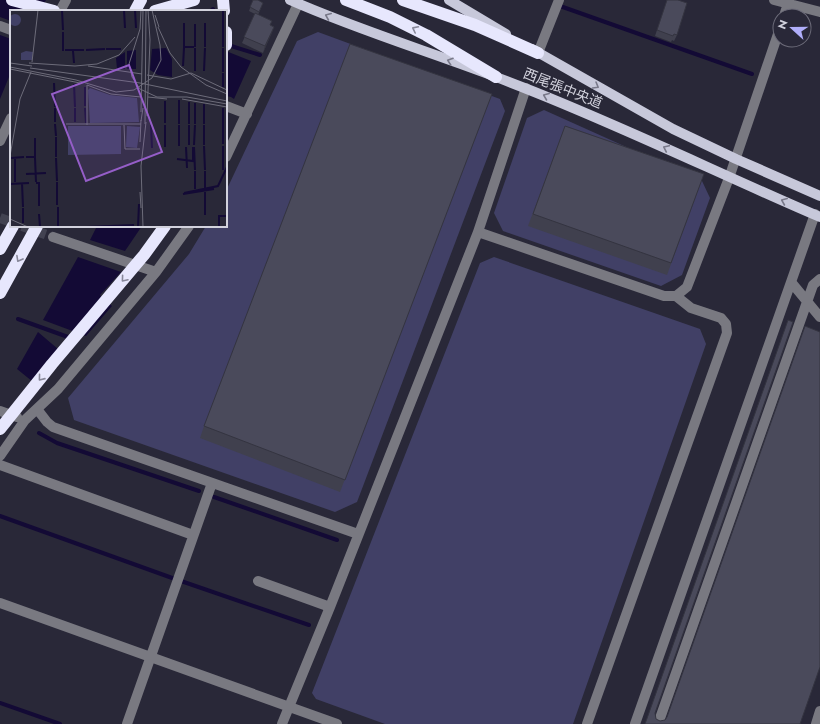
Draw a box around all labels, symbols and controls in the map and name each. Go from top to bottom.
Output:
north arrow [772,8,812,48]
inset map [10,10,227,227]
one-way arrow [325,13,332,21]
text: N [774,17,792,31]
one-way arrow [411,26,419,34]
one-way arrow [447,57,454,65]
street label: 西尾張中央道 [520,63,606,113]
one-way arrow [592,82,599,89]
one-way arrow [543,93,550,101]
one-way arrow [662,145,670,153]
one-way arrow [781,198,789,206]
one-way arrow [16,255,23,263]
one-way arrow [122,274,129,281]
one-way arrow [38,374,45,381]

